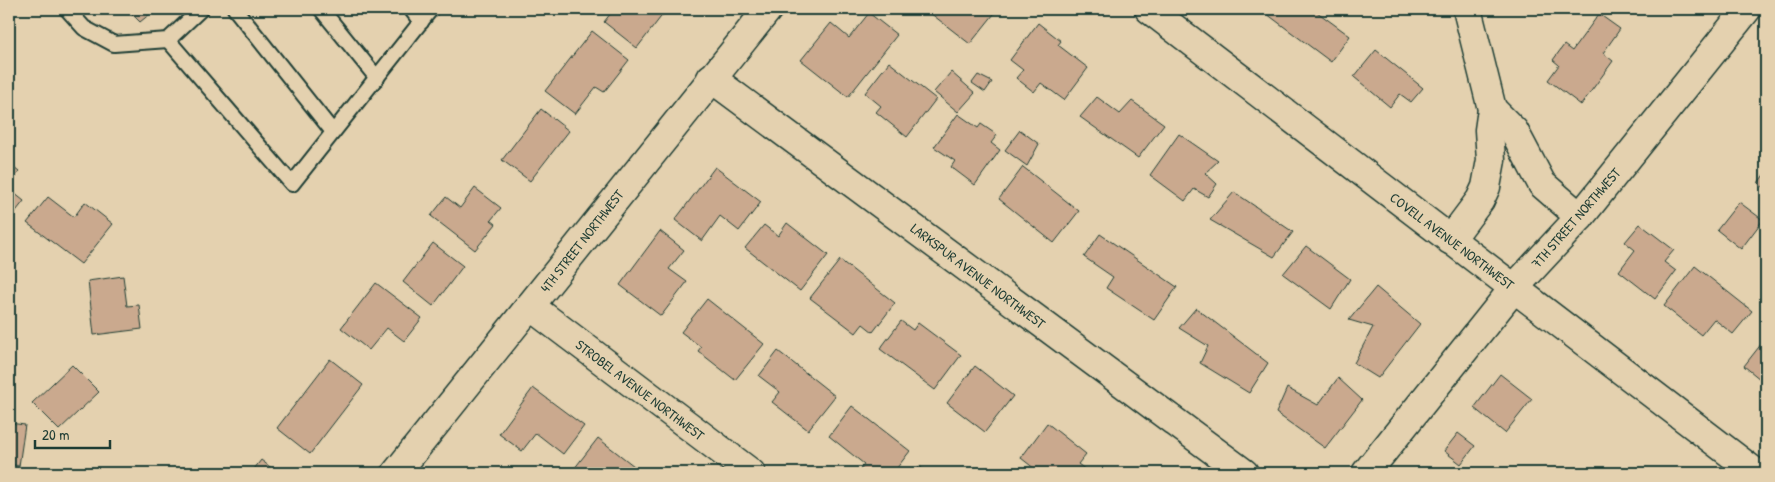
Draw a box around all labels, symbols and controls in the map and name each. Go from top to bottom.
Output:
street label: 7TH STREET NORTHWEST [1527,163,1625,272]
street label: 4TH STREET NORTHWEST [535,185,628,296]
street label: COVELL AVENUE NORTHWEST [1386,188,1519,294]
street label: LARKSPUR AVENUE NORTHWEST [907,219,1050,333]
street label: STROBEL AVENUE NORTHWEST [572,335,709,445]
scale bar [35,417,110,449]
text: 20 m [42,424,69,445]

